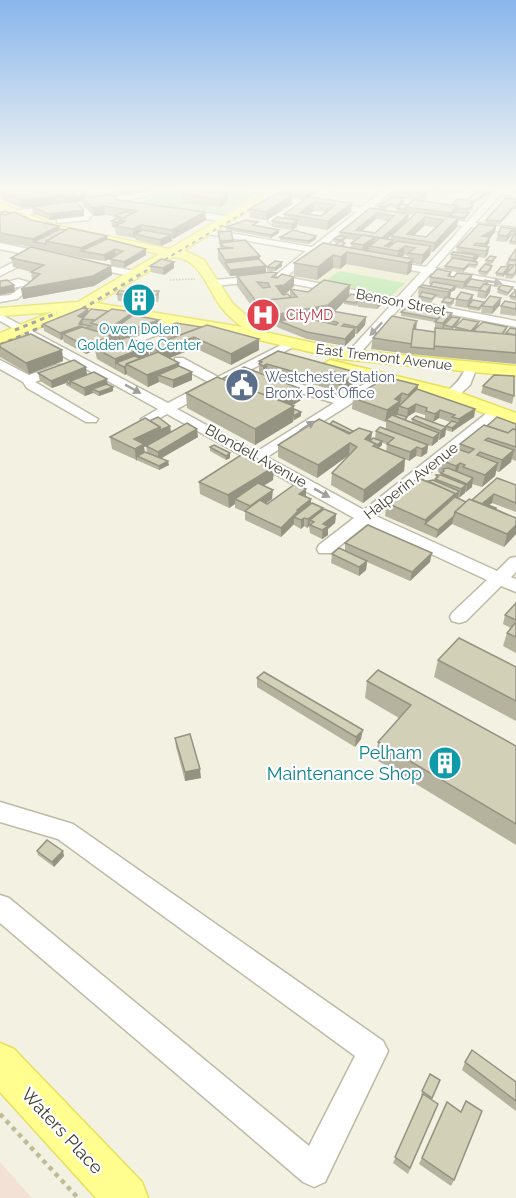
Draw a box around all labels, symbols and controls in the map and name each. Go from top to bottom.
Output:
one-way arrow [483,277,502,286]
building icon: Owen Dolen Golden Age Center [121,282,157,318]
street label: Benson Street [355,285,448,319]
hospital icon: CityMD [245,297,281,333]
place label: CityMD [286,307,333,323]
place label: Owen Dolen Golden Age Center [77,321,201,353]
one-way arrow [369,321,383,336]
street label: East Tremont Avenue [315,341,453,373]
public building icon: Westchester Station Bronx Post Office [224,367,260,403]
place label: Westchester Station Bronx Post Office [265,369,395,401]
one-way arrow [125,384,142,394]
street label: Blondell Avenue [202,421,310,491]
one-way arrow [299,421,315,432]
street label: Halperin Avenue [360,439,462,523]
one-way arrow [314,488,331,498]
place label: Pelham Maintenance Shop [267,742,422,784]
building icon: Pelham Maintenance Shop [427,745,463,781]
street label: Waters Place [17,1083,108,1178]

